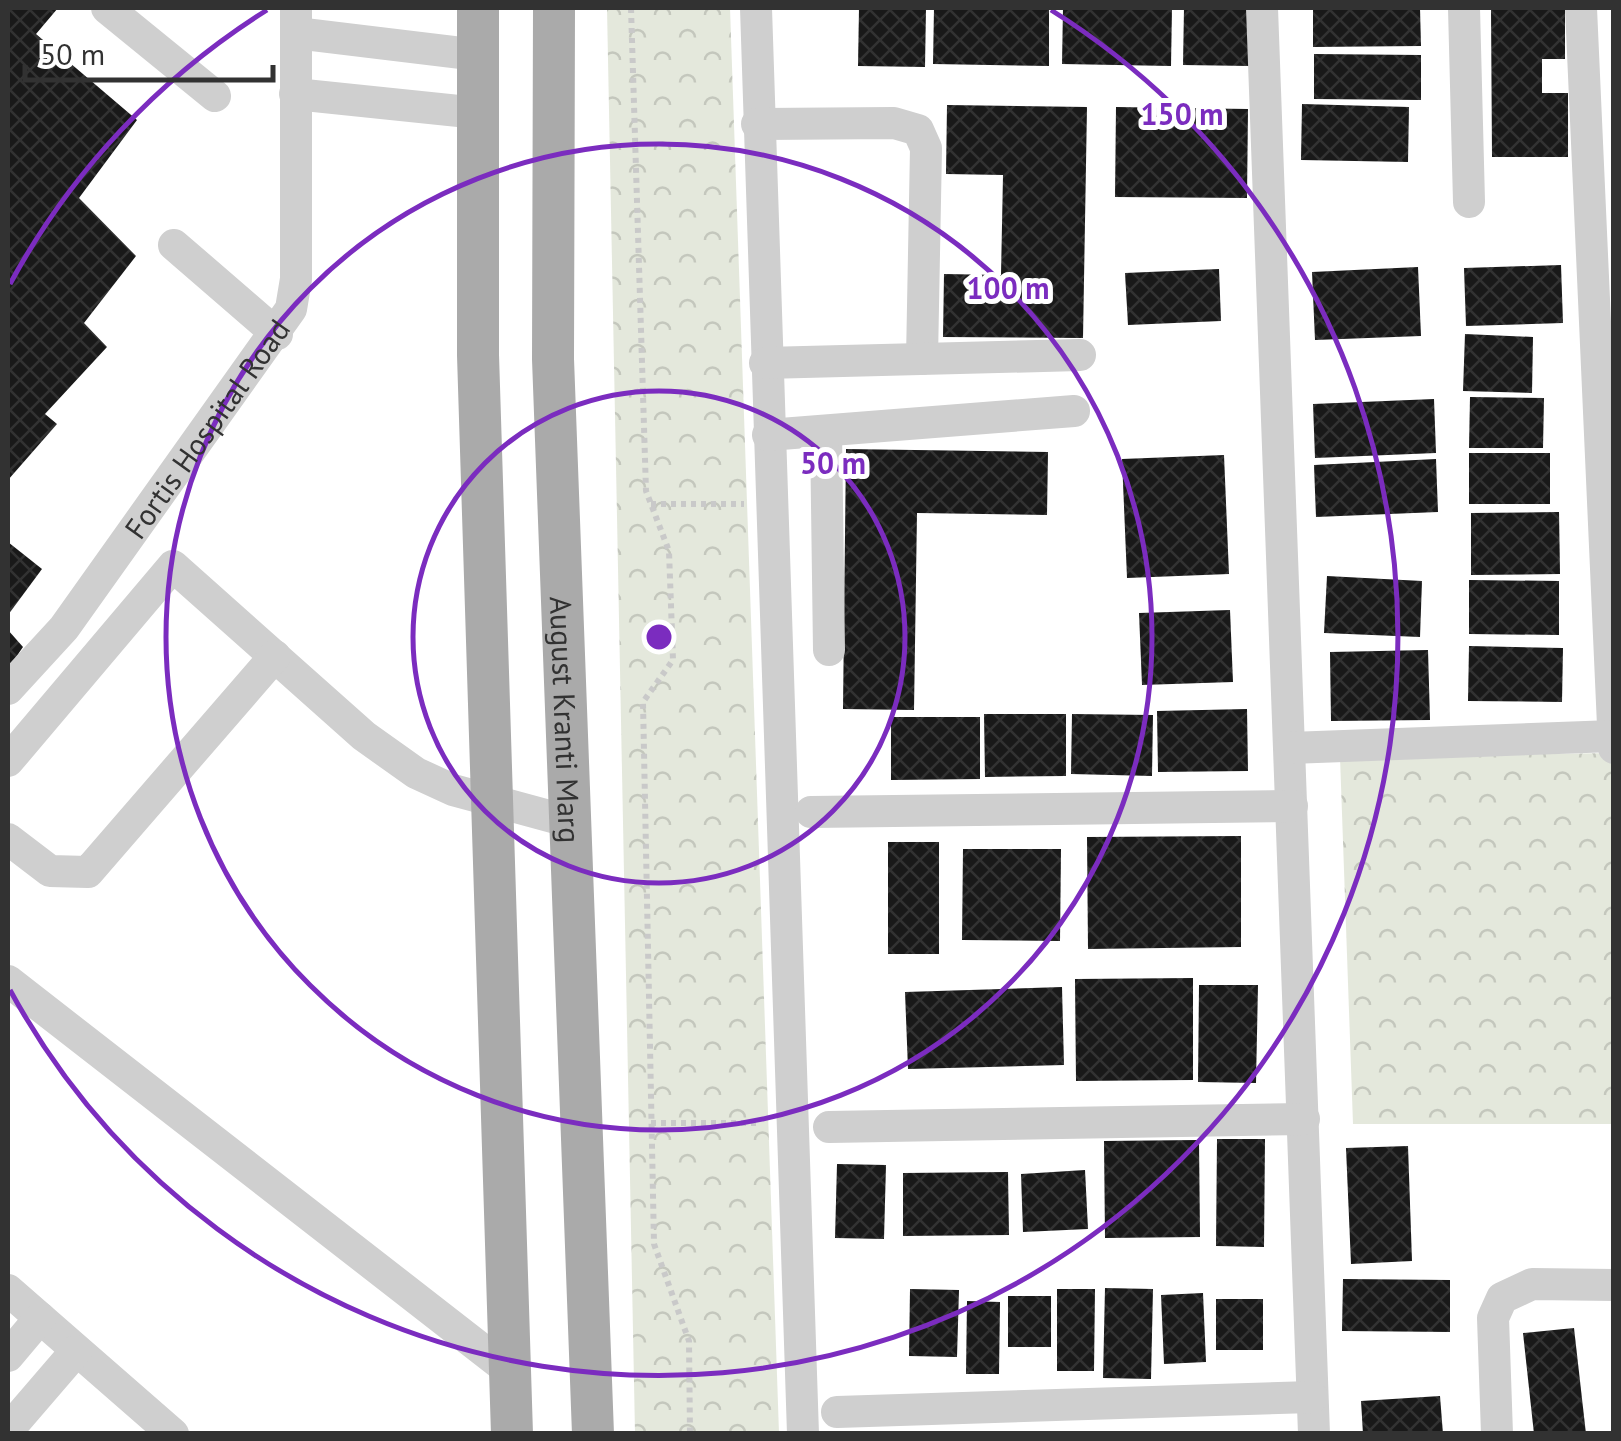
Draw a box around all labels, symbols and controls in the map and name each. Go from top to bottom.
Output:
scale bar [25,20,272,82]
text: 50 m [40,34,105,73]
text: 150 m [1141,94,1223,133]
text: 100 m [967,268,1049,307]
street label: Fortis Hospital Road [115,311,297,546]
text: 50 m [800,443,866,482]
street label: August Kranti Marg [542,596,591,844]
centre of rings [641,619,677,655]

